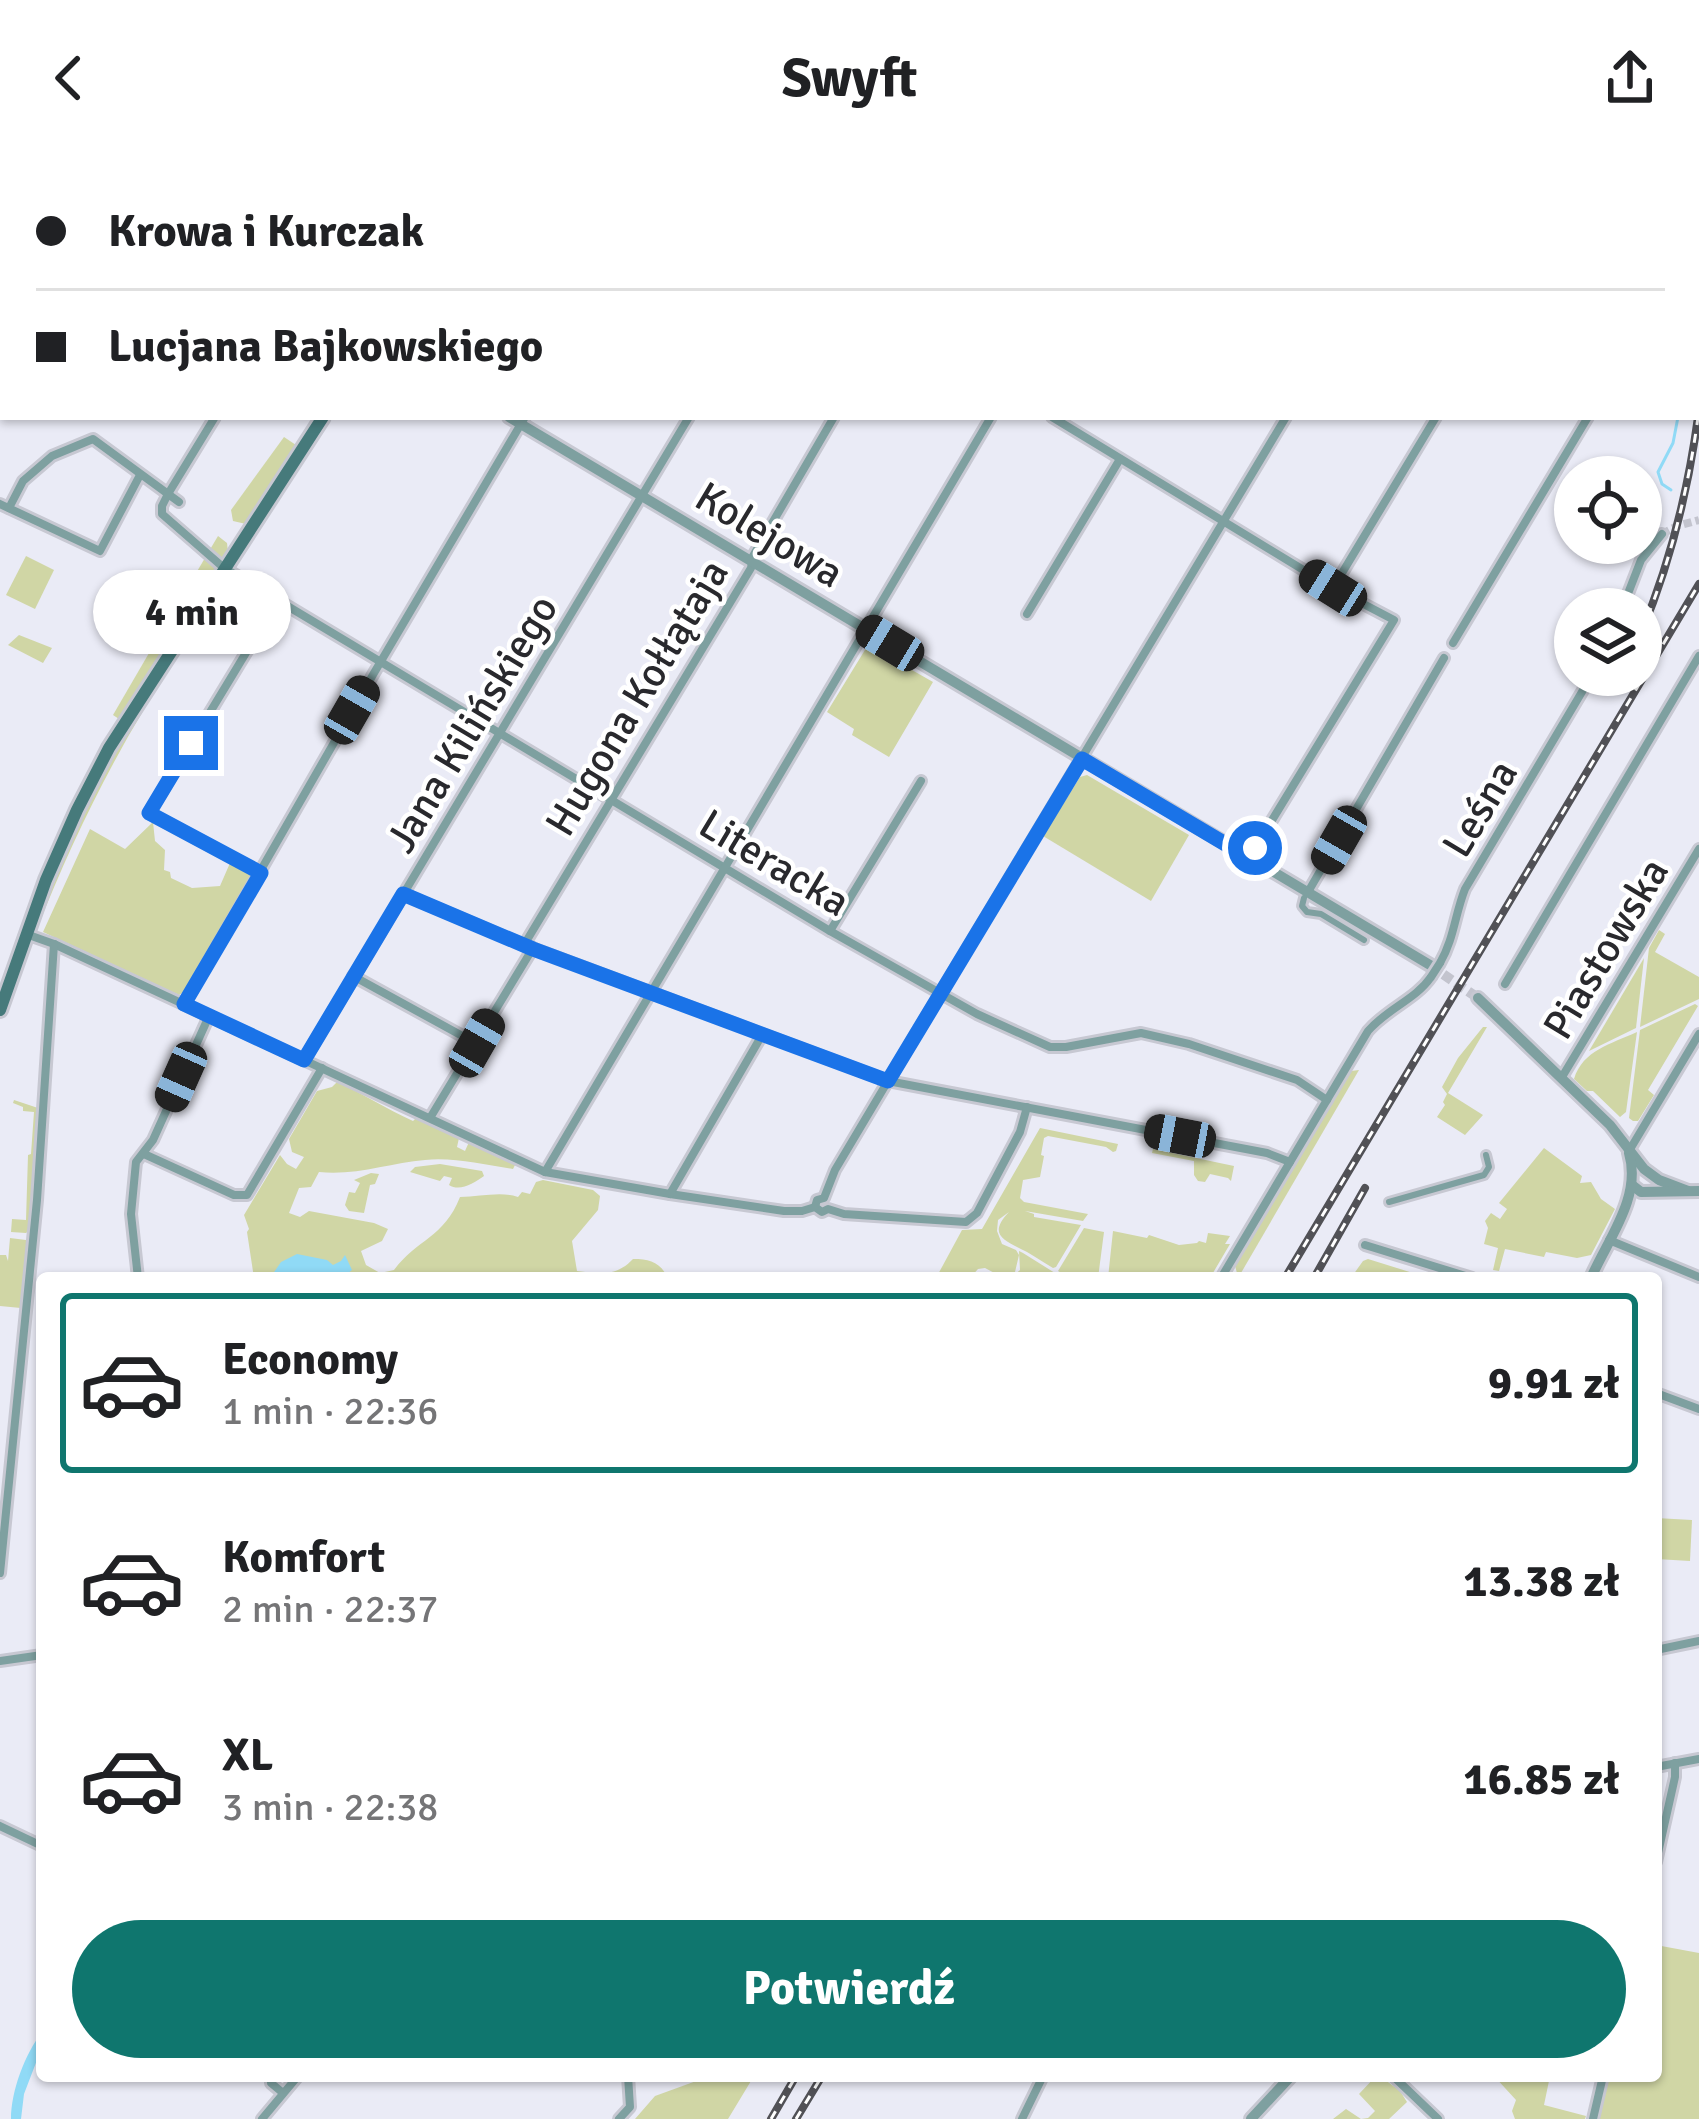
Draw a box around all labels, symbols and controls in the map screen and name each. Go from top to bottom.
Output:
icon: back [36,45,102,111]
text: Swyft [782,45,917,112]
icon: share [1597,45,1663,111]
text: Krowa i Kurczak [108,204,424,259]
text: Lucjana Bajkowskiego [108,319,543,374]
map controls [1554,456,1662,696]
button: locate [1554,456,1662,564]
street label: Kolejowa [686,471,852,599]
street label: Hugona Kołłątaja [535,550,740,845]
car [1293,554,1373,622]
callout: 4 min [92,569,290,653]
street label: Jana Kilińskiego [376,586,569,862]
text: 4 min [145,588,239,636]
button: layers [1554,588,1662,696]
car [850,609,930,677]
car [318,670,386,750]
route end [164,716,218,770]
street label: Leśna [1432,751,1529,867]
street label: Literacka [690,799,859,928]
car [1305,800,1373,880]
route start [1228,821,1282,875]
street label: Piastowska [1532,849,1680,1048]
car [443,1003,511,1083]
car [150,1037,212,1117]
car [1141,1111,1219,1161]
icon: car [78,1329,186,1437]
text: Economy [222,1332,398,1387]
text: 9.91 zł [1488,1356,1620,1411]
text: 1 min · 22:36 [222,1387,438,1435]
icon: car [78,1527,186,1635]
text: Komfort [222,1530,385,1585]
text: 13.38 zł [1463,1554,1620,1609]
text: 2 min · 22:37 [222,1585,438,1633]
icon: car [78,1725,186,1833]
text: XL [222,1728,273,1783]
text: 16.85 zł [1463,1752,1620,1807]
text: 3 min · 22:38 [222,1783,438,1831]
button: Potwierdź [72,1920,1626,2058]

